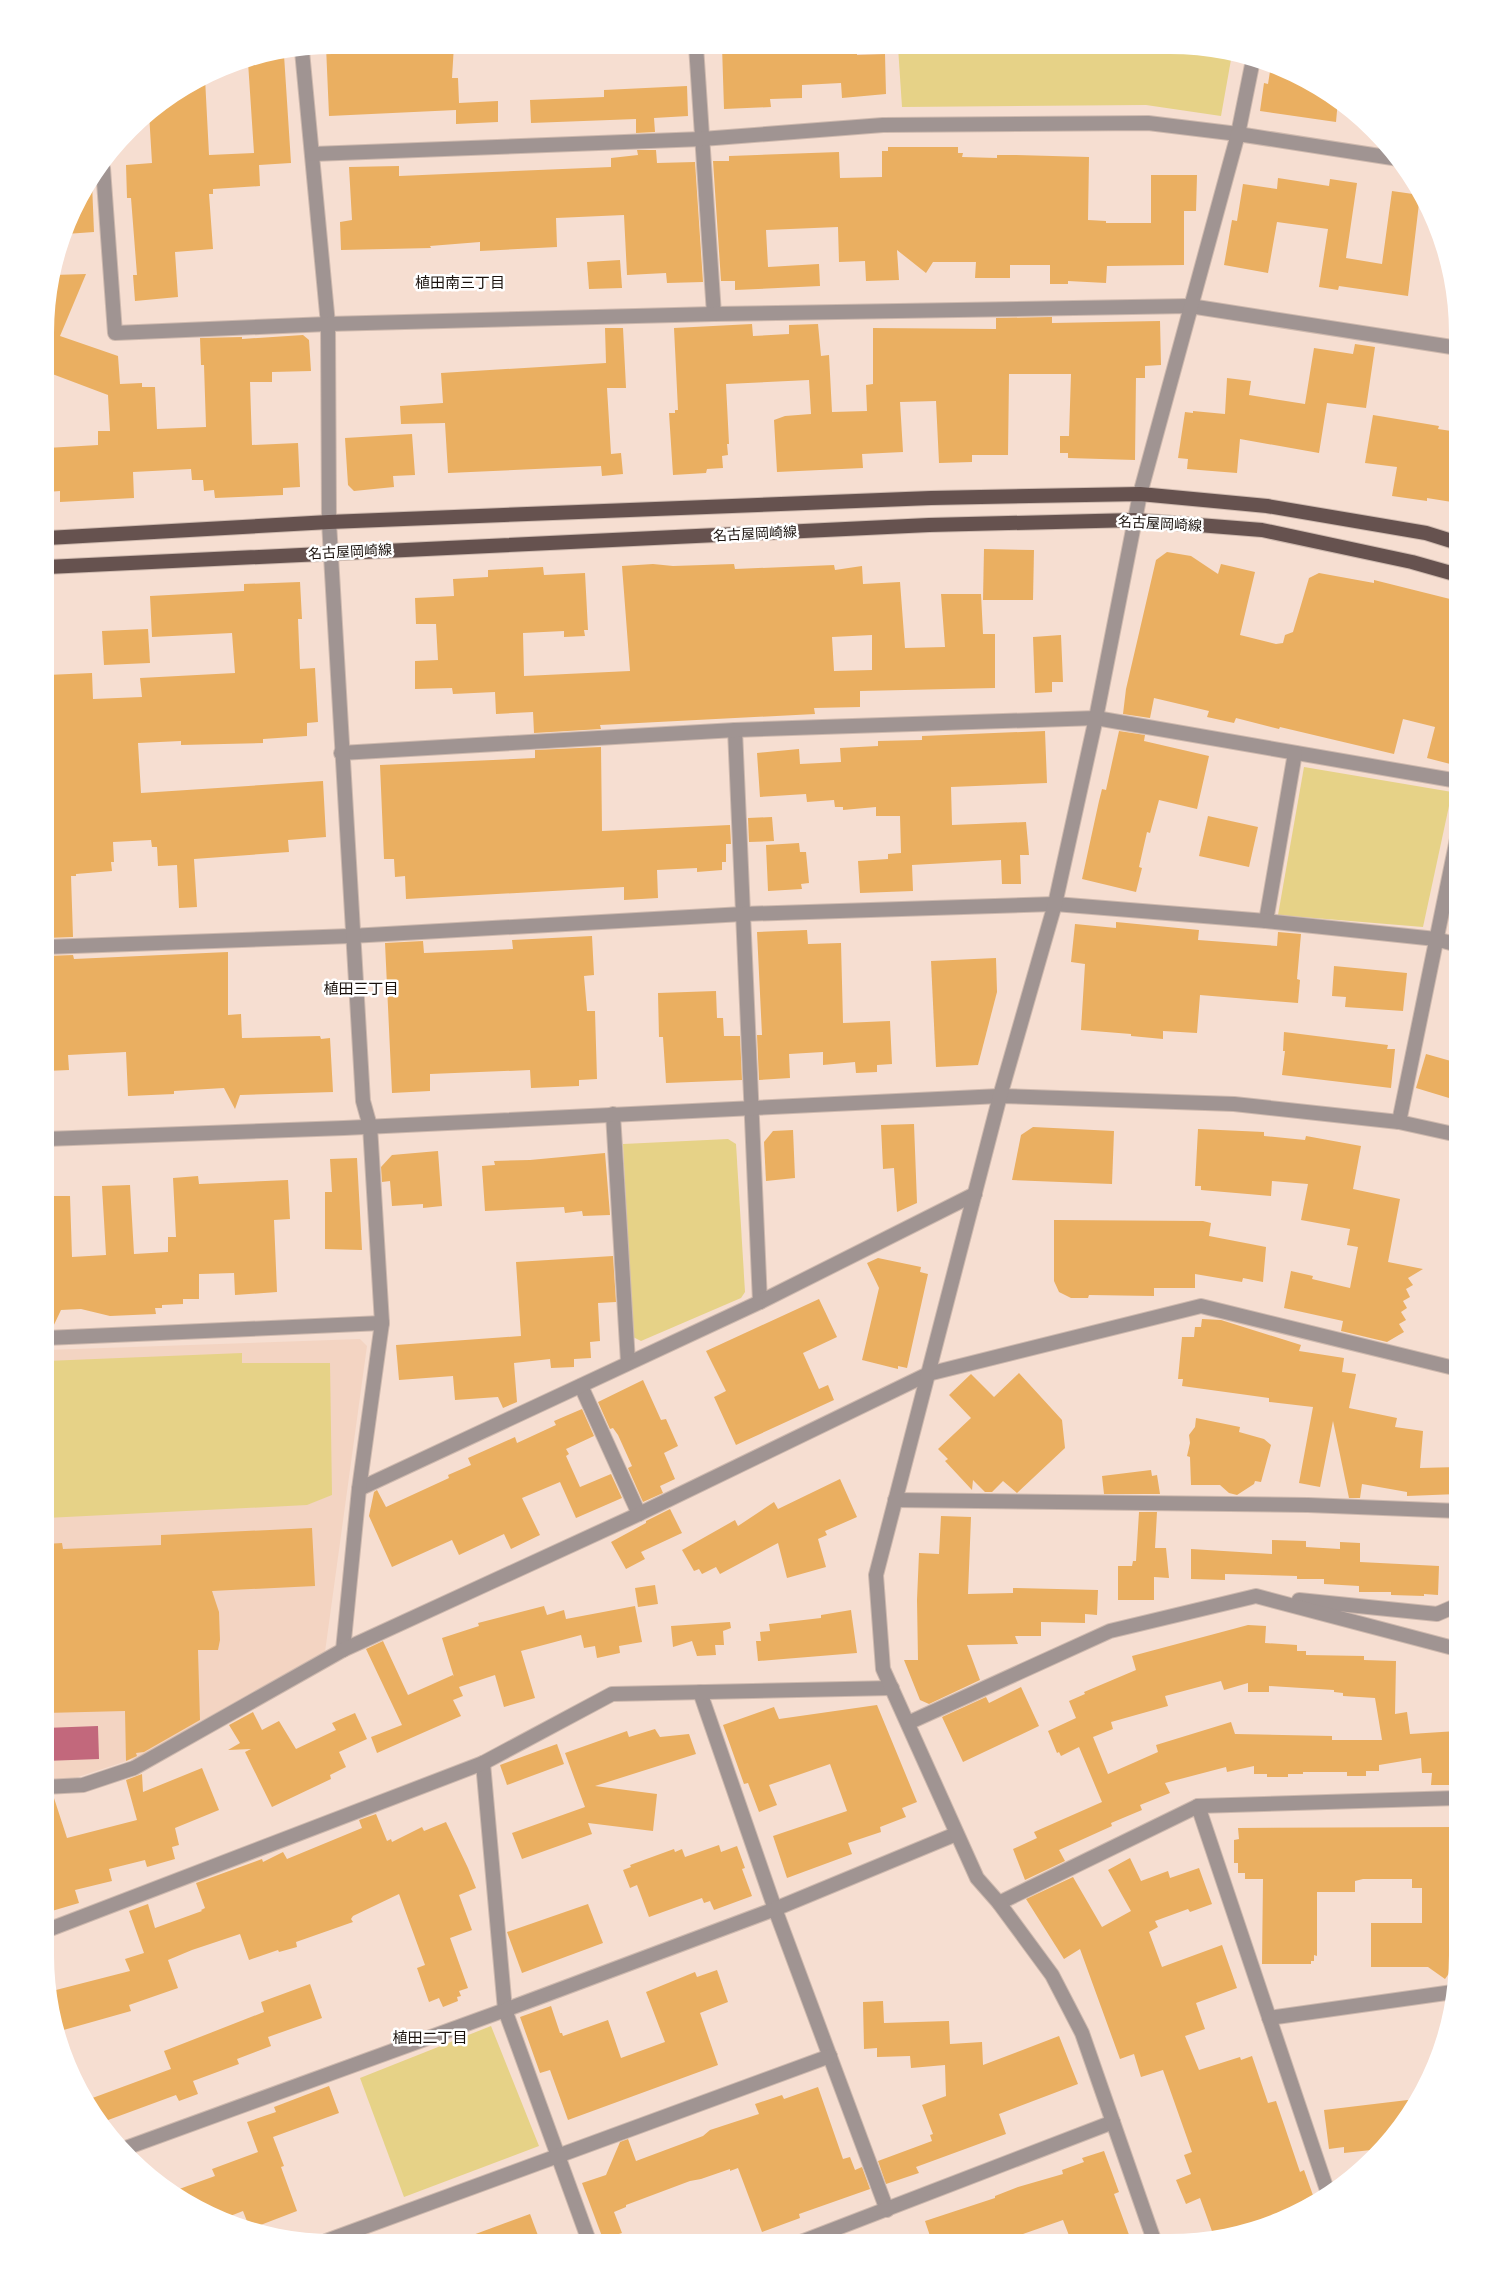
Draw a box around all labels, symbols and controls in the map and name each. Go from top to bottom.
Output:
district label: 植田南三丁目 [415,271,505,294]
street label: 名古屋岡崎線 [1118,510,1202,536]
street label: 名古屋岡崎線 [713,520,797,546]
street label: 名古屋岡崎線 [308,538,392,564]
district label: 植田三丁目 [323,977,399,1000]
district label: 植田二丁目 [392,2026,468,2049]

